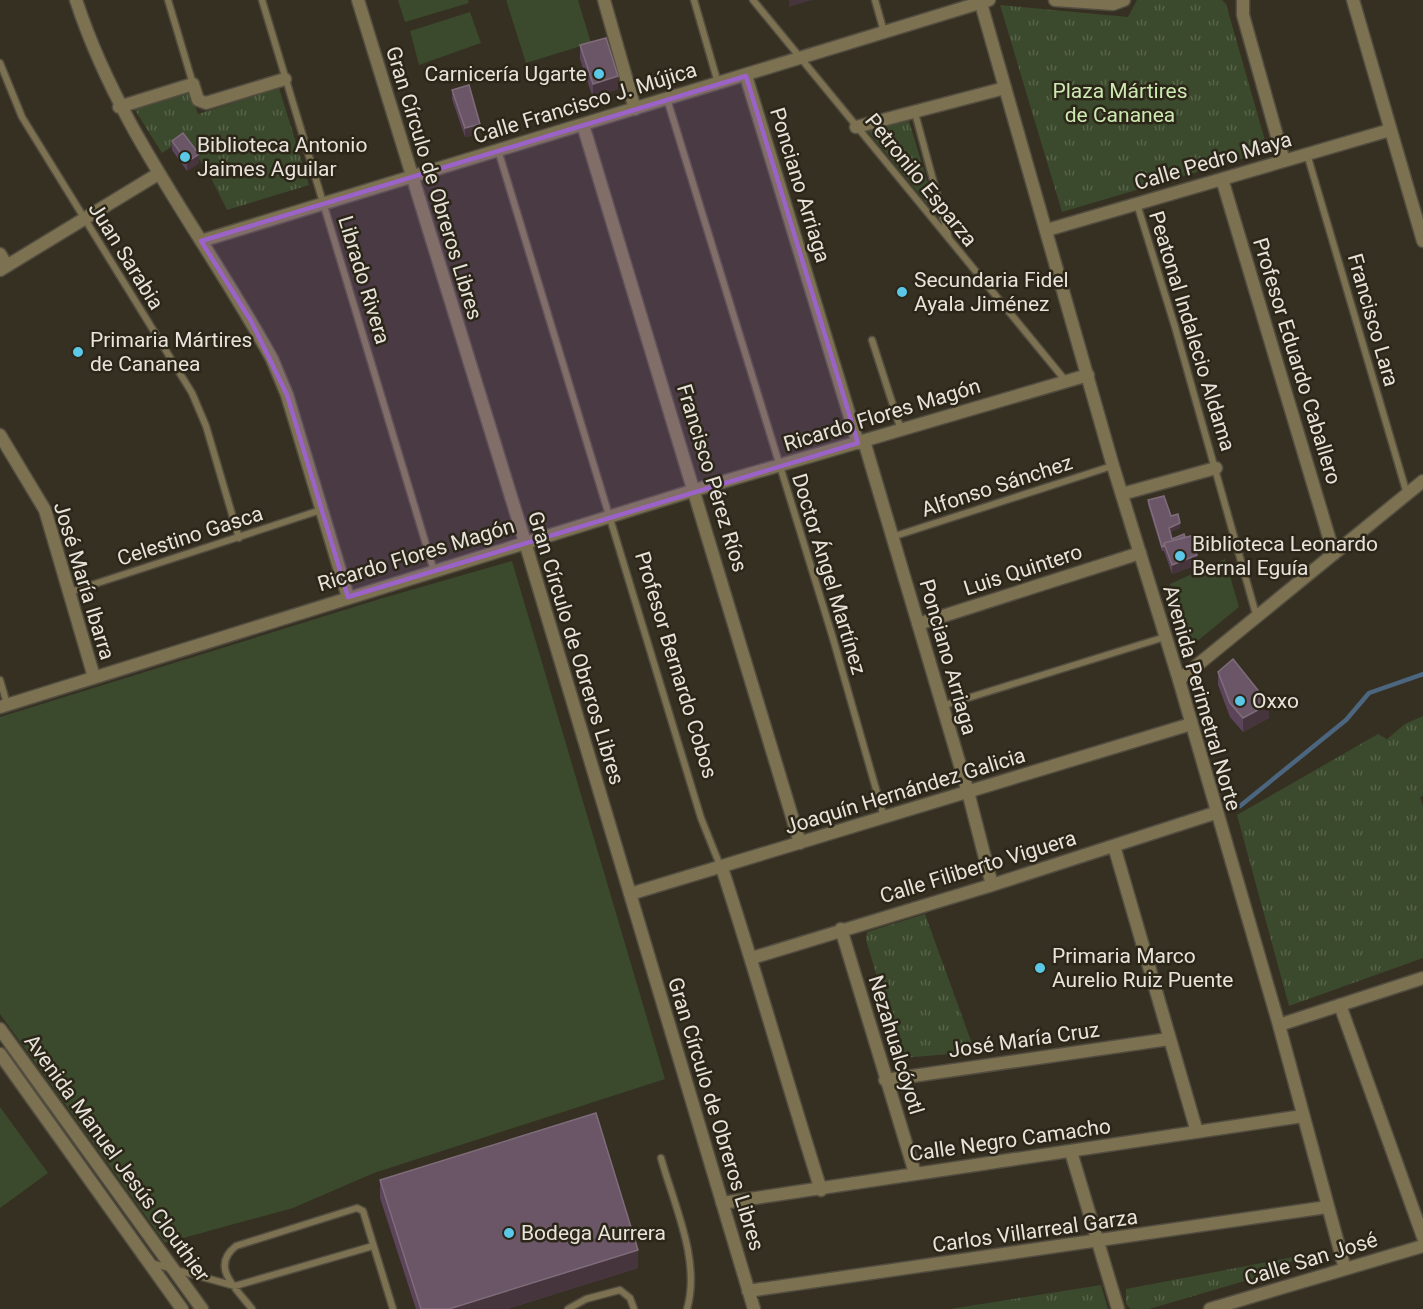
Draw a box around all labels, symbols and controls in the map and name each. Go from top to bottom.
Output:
street label: Gran Círculo de Obreros Libres [381,43,487,323]
street label: Calle Francisco J. Mújica [470,58,700,148]
place label: Carnicería Ugarte [425,62,587,86]
marker: Carnicería Ugarte [592,67,606,81]
park label: Plaza Mártires de Cananea [1052,79,1188,127]
street label: Ponciano Arriaga [765,105,835,265]
street label: Petronilo Esparza [860,109,982,251]
street label: Calle Pedro Maya [1132,127,1294,195]
place label: Biblioteca Antonio Jaimes Aguilar [197,133,367,181]
marker: Biblioteca Antonio Jaimes Aguilar [178,150,192,164]
street label: Juan Sarabia [84,198,168,314]
street label: Peatonal Indalecio Aldama [1144,208,1240,454]
street label: Librado Rivera [333,213,395,347]
street label: Profesor Eduardo Caballero [1248,235,1346,487]
street label: Francisco Lara [1343,251,1403,389]
place label: Secundaria Fidel Ayala Jiménez [914,268,1069,316]
marker: Secundaria Fidel Ayala Jiménez [895,285,909,299]
place label: Primaria Mártires de Cananea [90,328,252,376]
marker: Primaria Mártires de Cananea [71,345,85,359]
street label: Ricardo Flores Magón [781,374,983,456]
street label: Francisco Pérez Ríos [672,381,752,575]
street label: Alfonso Sánchez [918,450,1076,522]
street label: Doctor Ángel Martínez [787,471,871,677]
street label: José María Ibarra [49,499,119,663]
street label: Celestino Gasca [114,501,266,571]
street label: Gran Círculo de Obreros Libres [523,508,629,788]
street label: Ricardo Flores Magón [315,514,517,596]
place label: Biblioteca Leonardo Bernal Eguía [1192,532,1378,580]
street label: Luis Quintero [961,540,1085,600]
street label: Profesor Bernardo Cobos [630,549,722,781]
marker: Biblioteca Leonardo Bernal Eguía [1173,549,1187,563]
street label: Ponciano Arriaga [914,576,982,738]
street label: Avenida Perimetral Norte [1158,582,1246,814]
place label: Oxxo [1252,689,1299,713]
marker: Oxxo [1233,694,1247,708]
street label: Joaquín Hernández Galicia [782,743,1028,839]
street label: Calle Filiberto Viguera [877,826,1079,908]
place label: Primaria Marco Aurelio Ruiz Puente [1052,944,1233,992]
marker: Primaria Marco Aurelio Ruiz Puente [1033,961,1047,975]
street label: Nezahualcóyotl [863,973,929,1117]
street label: Gran Círculo de Obreros Libres [663,974,769,1254]
street label: José María Cruz [947,1018,1101,1062]
street label: Avenida Manuel Jesús Clouthier [19,1030,215,1286]
street label: Calle Negro Camacho [908,1114,1112,1166]
street label: Carlos Villarreal Garza [931,1205,1139,1257]
place label: Bodega Aurrera [521,1221,666,1245]
marker: Bodega Aurrera [502,1226,516,1240]
street label: Calle San José [1242,1227,1380,1291]

